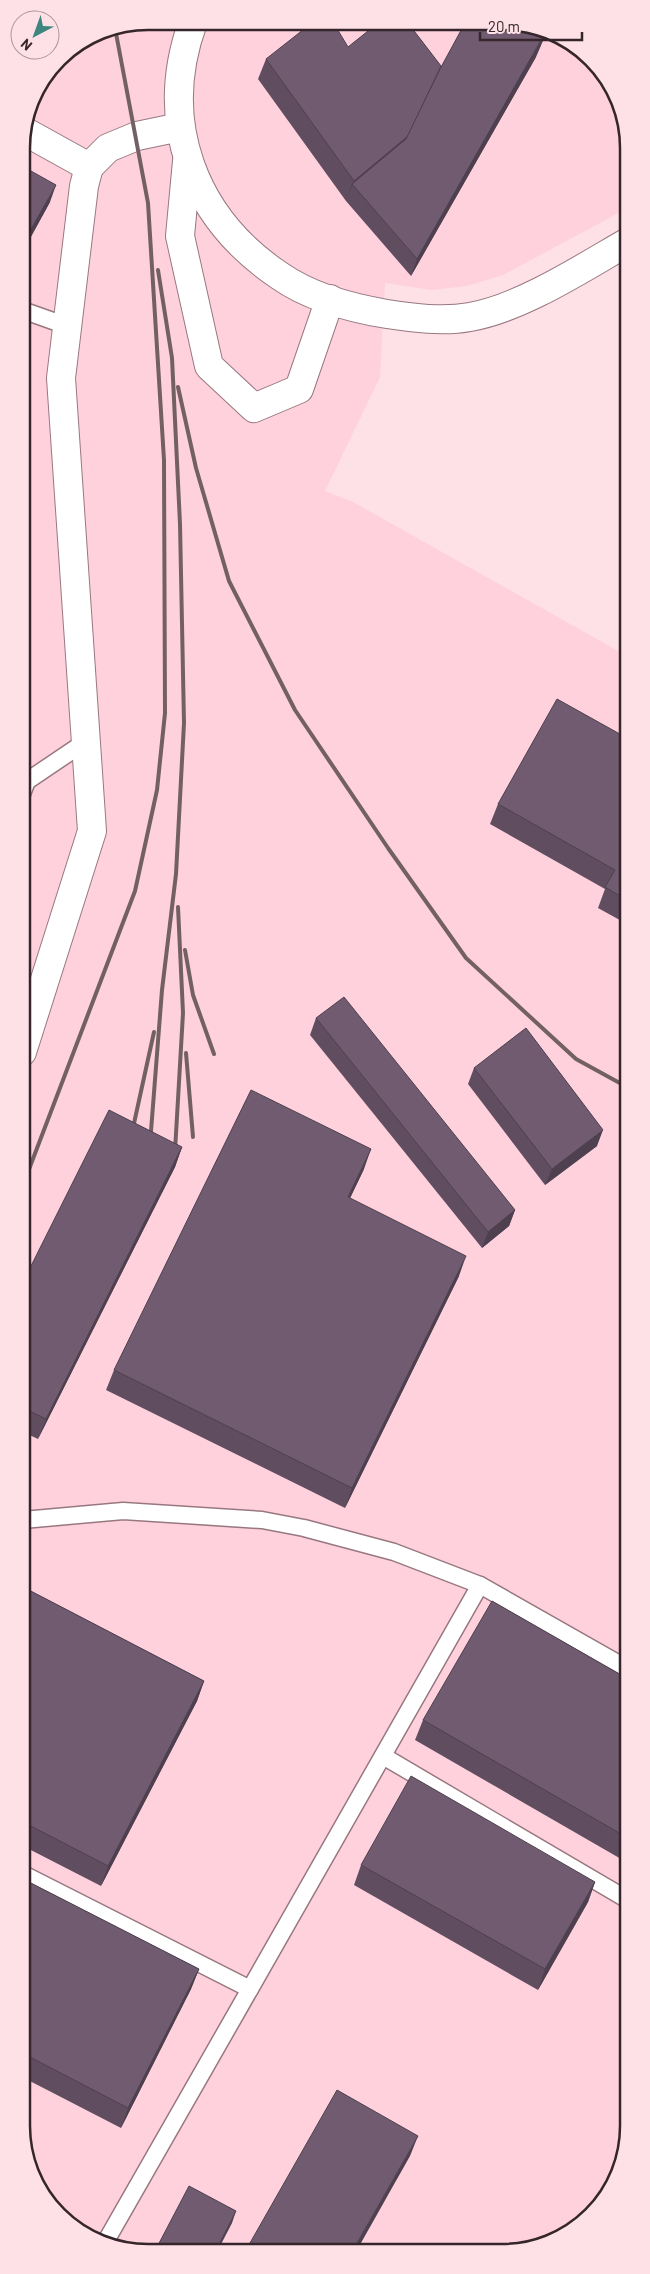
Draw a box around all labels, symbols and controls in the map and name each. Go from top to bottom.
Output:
north arrow [10,10,60,60]
scale bar [480,10,582,42]
text: 20 m [488,17,520,35]
text: N [17,36,35,55]

